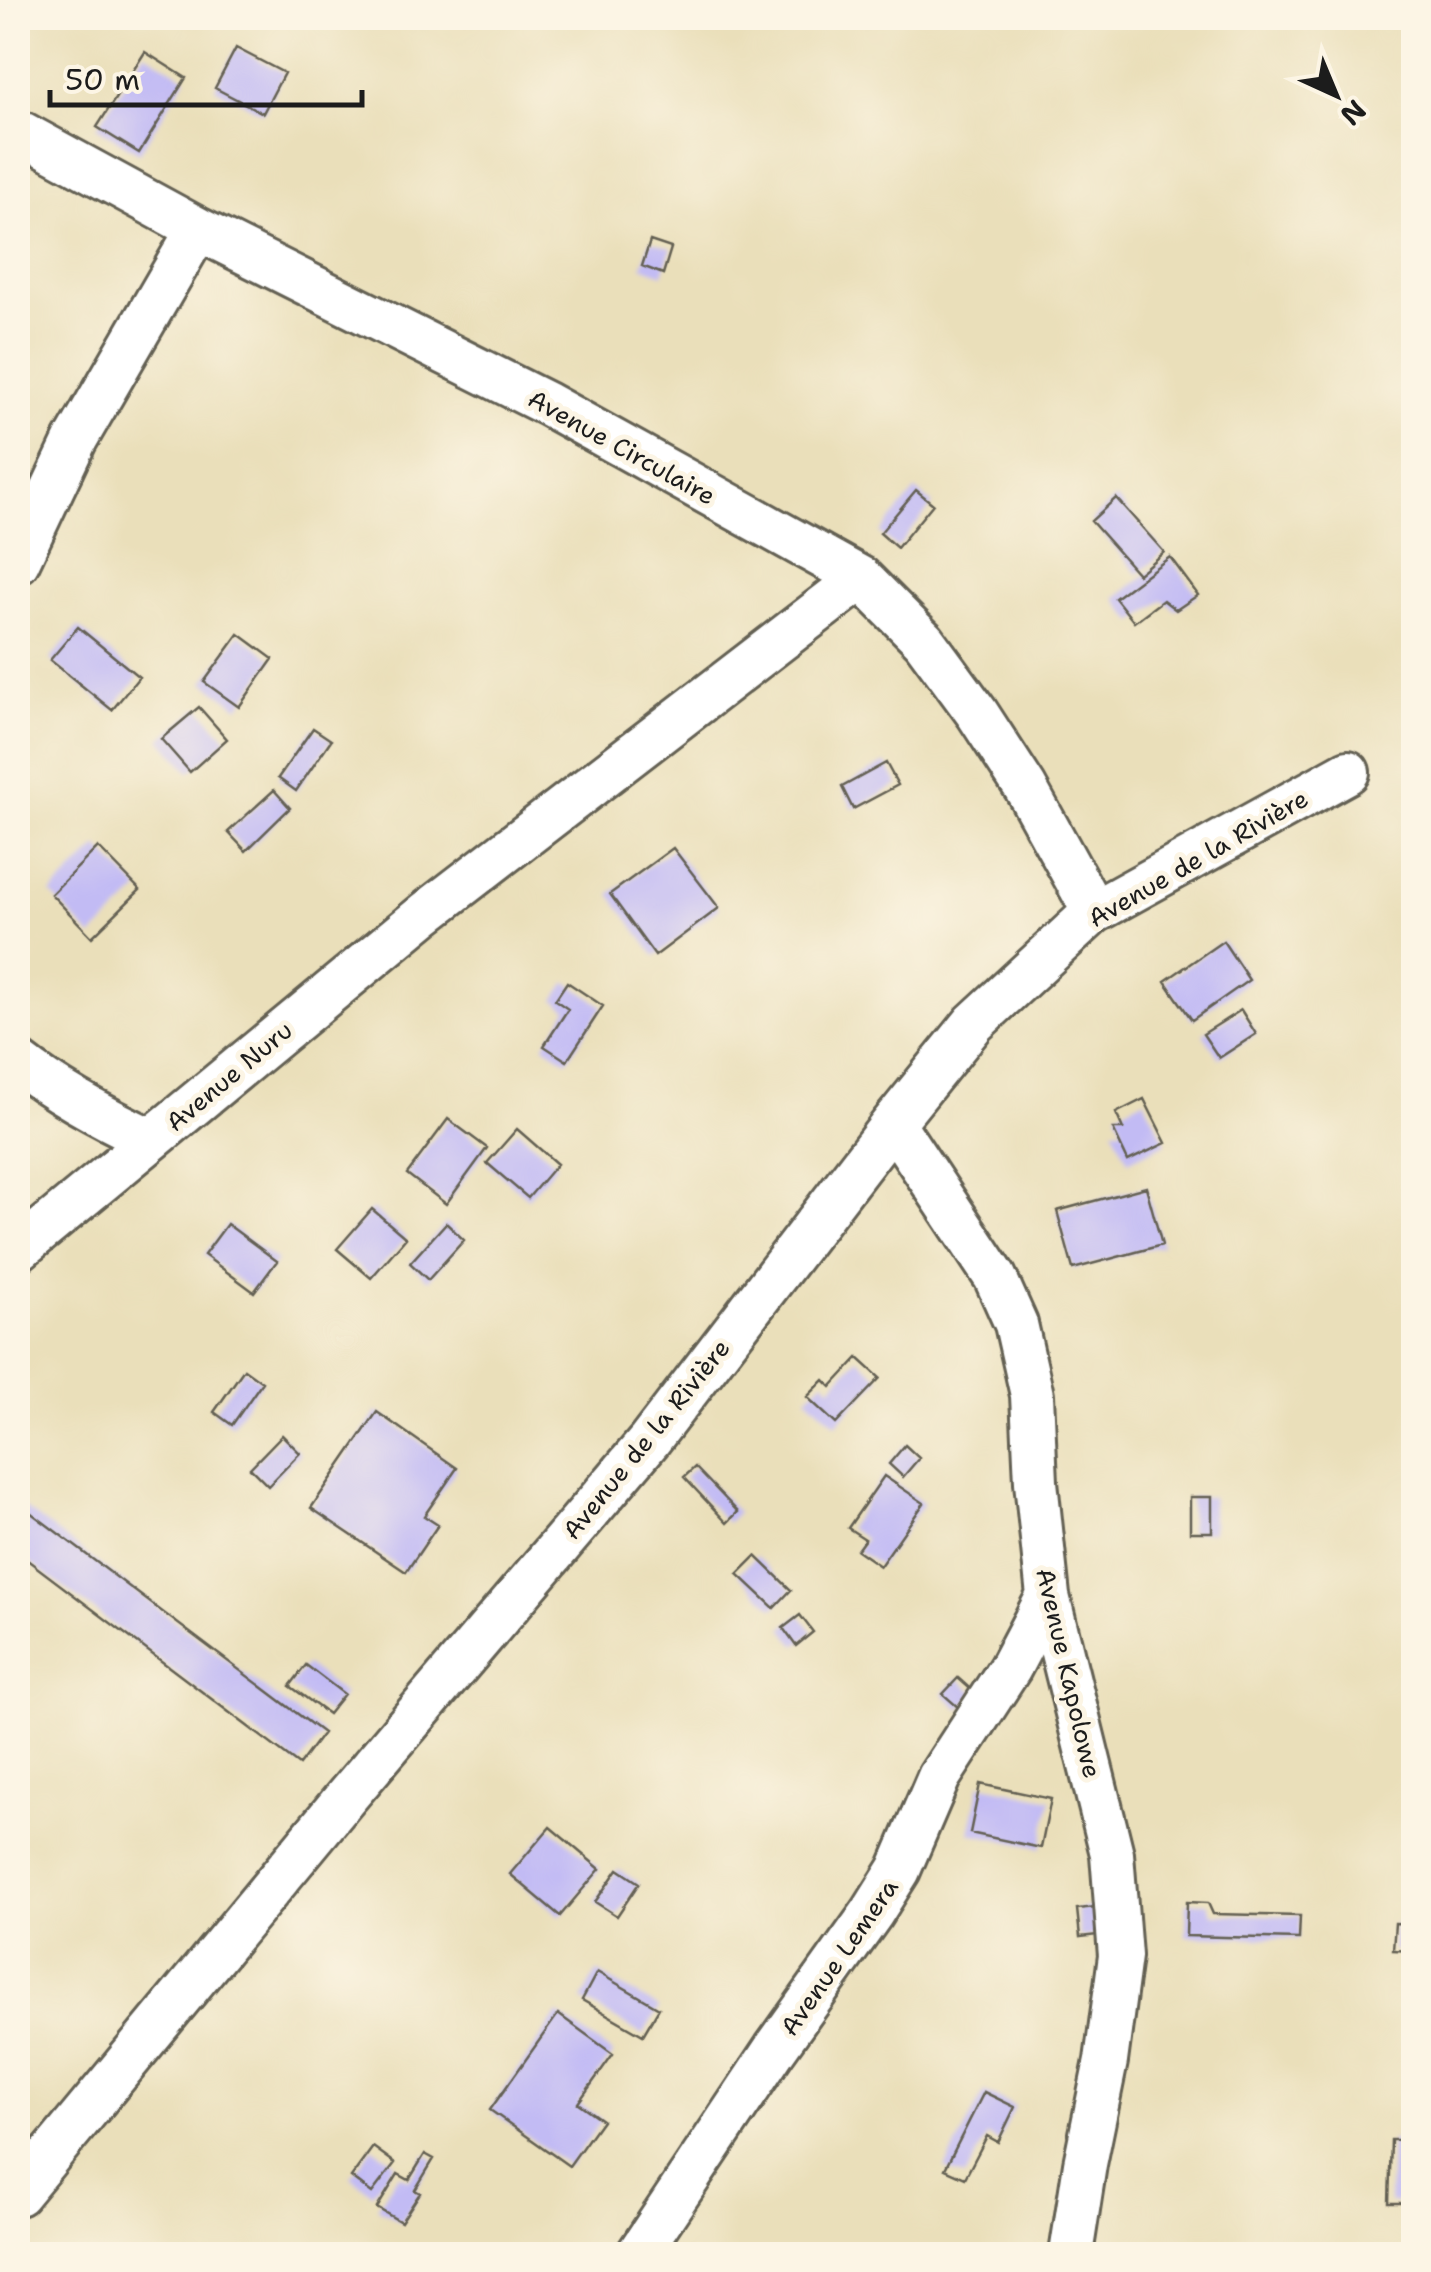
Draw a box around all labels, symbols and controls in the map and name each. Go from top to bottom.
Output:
scale bar [50,45,362,107]
north arrow [1286,45,1386,145]
text: 50 m [65,59,140,100]
text: N [1332,92,1375,134]
street label: Avenue Circulaire [522,381,722,513]
street label: Avenue de la Rivière [1082,781,1314,935]
street label: Avenue Nuru [159,1013,299,1139]
street label: Avenue de la Rivière [555,1332,737,1546]
street label: Avenue Kapolowe [1028,1565,1110,1781]
street label: Avenue Lemera [772,1871,906,2042]

